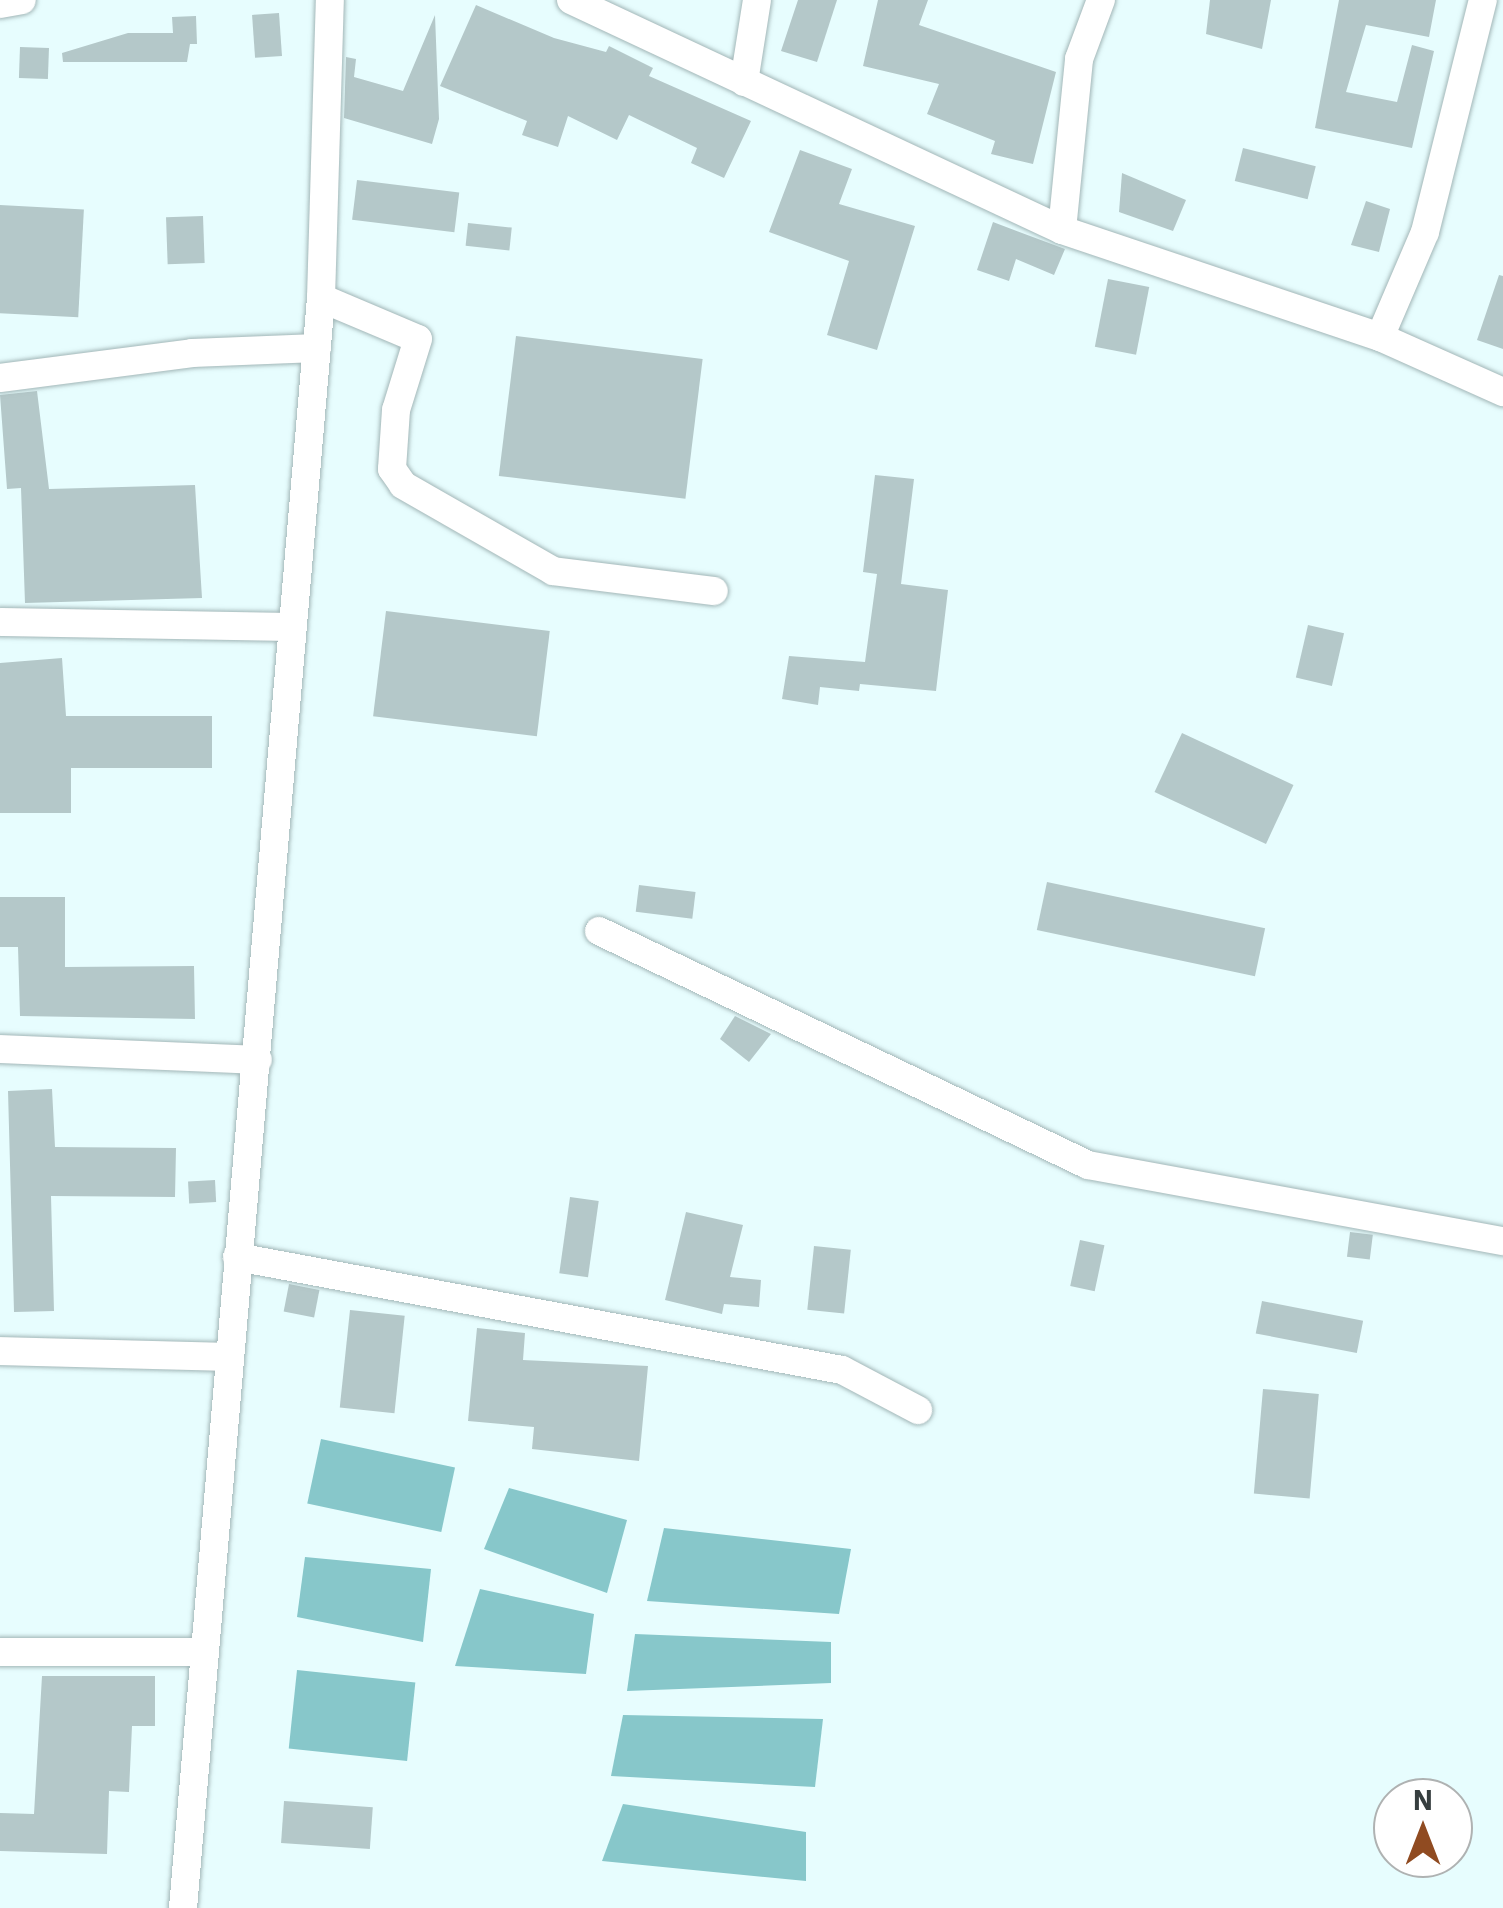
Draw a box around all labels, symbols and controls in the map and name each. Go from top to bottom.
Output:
north arrow [1373,1778,1473,1878]
text: N [1413,1781,1433,1818]

